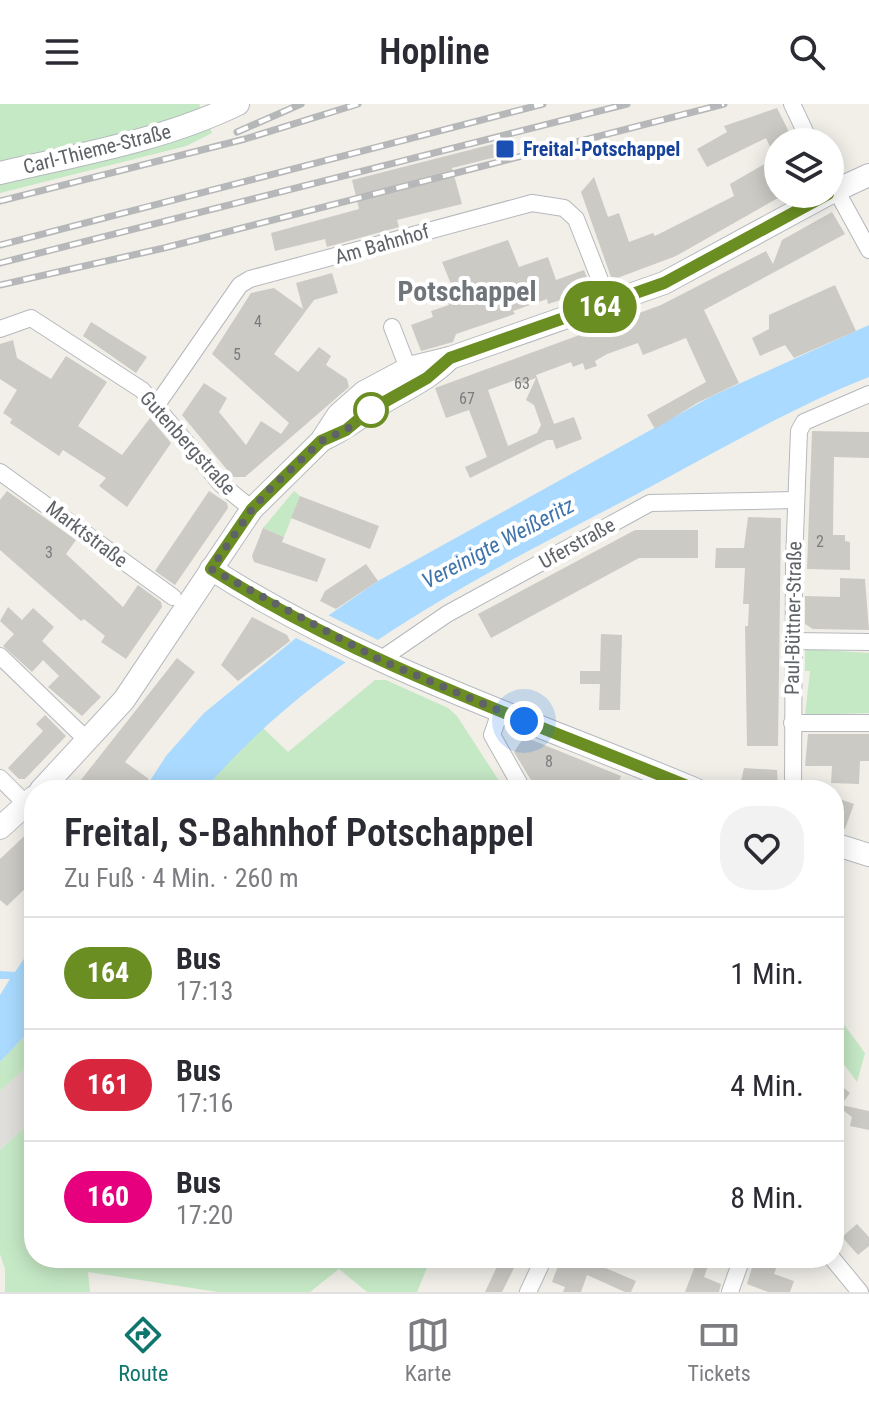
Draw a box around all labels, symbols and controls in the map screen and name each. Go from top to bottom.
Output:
icon: menu [40,30,84,74]
icon: search [785,30,829,74]
text: Hopline [379,31,490,73]
street label: Carl-Thieme-Straße [21,119,173,179]
map controls [764,128,844,208]
button: layers [764,128,844,208]
place label: Freital-Potschappel [523,137,680,161]
marker: Freital-Potschappel [494,138,516,160]
street label: Am Bahnhof [332,219,433,269]
district label: Potschappel [397,275,537,308]
line badge: 164 [554,281,646,333]
text: 164 [579,290,621,323]
house number: 4 [254,312,262,331]
house number: 5 [233,345,241,364]
house number: 63 [514,374,530,393]
street label: Gutenbergstraße [135,386,241,500]
house number: 67 [459,389,475,408]
unlabelled marker [354,393,388,427]
water label: Vereinigte Weißeritz [418,492,579,594]
street label: Marktstraße [41,496,133,572]
street label: Uferstraße [535,512,619,574]
house number: 2 [816,532,824,551]
street label: Paul-Büttner-Straße [780,541,806,695]
house number: 3 [45,543,53,562]
your location [504,701,544,741]
house number: 8 [545,752,553,771]
button: heart [720,806,804,890]
text: Freital, S-Bahnhof Potschappel [64,811,534,855]
text: Zu Fuß · 4 Min. · 260 m [64,863,299,893]
text: Bus [176,941,221,976]
text: 164 [87,956,129,989]
text: 1 Min. [730,956,804,991]
text: 17:13 [176,976,233,1006]
text: Bus [176,1053,221,1088]
text: 161 [87,1068,129,1101]
text: 4 Min. [730,1068,804,1103]
text: 17:16 [176,1088,233,1118]
text: Bus [176,1165,221,1200]
text: 160 [87,1180,129,1213]
text: 8 Min. [730,1180,804,1215]
text: 17:20 [176,1200,233,1230]
tab: Route [118,1313,168,1386]
tab: Karte [405,1313,451,1386]
tab: Tickets [688,1313,751,1386]

